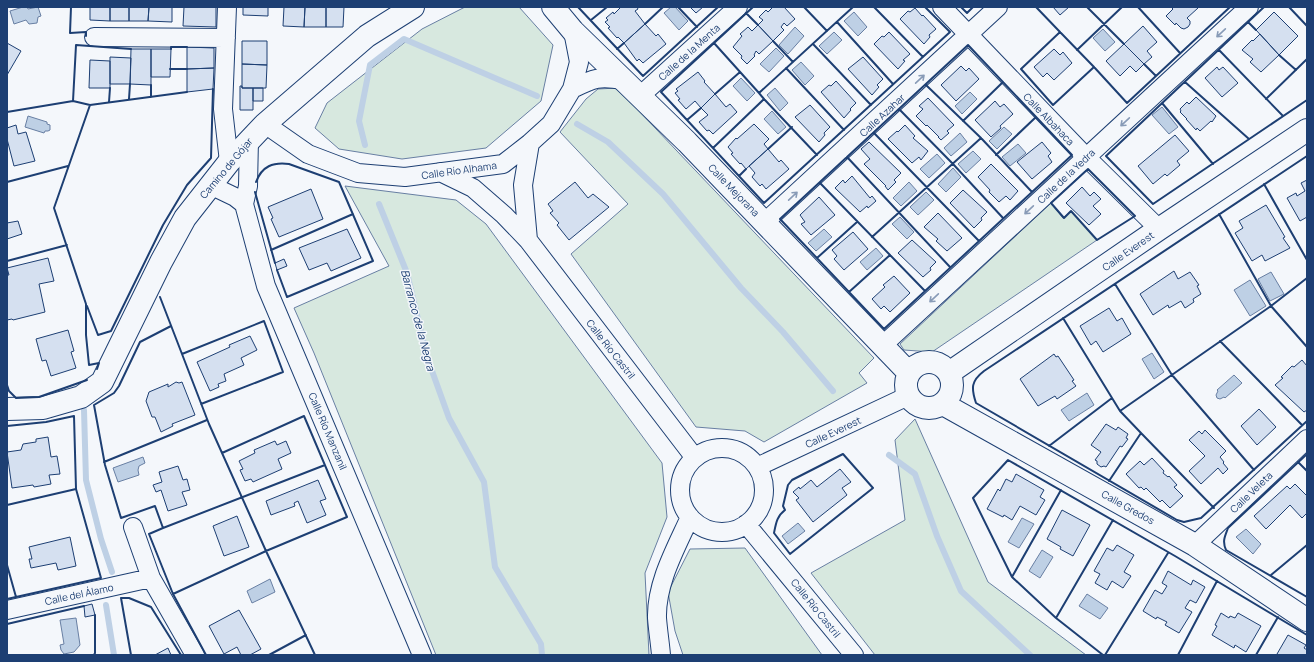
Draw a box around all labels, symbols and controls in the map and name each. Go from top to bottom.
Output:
street label: Calle de la Menta [655,21,723,83]
one-way arrow [1215,29,1226,38]
one-way arrow [915,75,925,84]
street label: Calle Azahar [856,90,908,140]
street label: Calle Albahaca [1020,90,1078,148]
one-way arrow [1120,117,1130,126]
street label: Camino de Gójar [196,134,256,202]
street label: Calle de la Yedra [1034,146,1098,206]
street label: Calle Río Alhama [420,158,498,182]
street label: Calle Mejorana [705,161,763,219]
one-way arrow [788,191,799,200]
one-way arrow [1025,205,1035,214]
street label: Calle Everest [1099,228,1157,274]
water label: Barranco de la Negra [398,268,439,373]
one-way arrow [929,293,939,303]
street label: Calle Río Castril [583,316,639,382]
street label: Calle Río Manzanil [305,390,351,472]
street label: Calle Everest [803,413,863,451]
street label: Calle Veleta [1227,468,1275,516]
street label: Calle Gredos [1099,487,1157,527]
street label: Calle Río Castril [788,576,844,640]
street label: Calle del Álamo [43,580,115,608]

